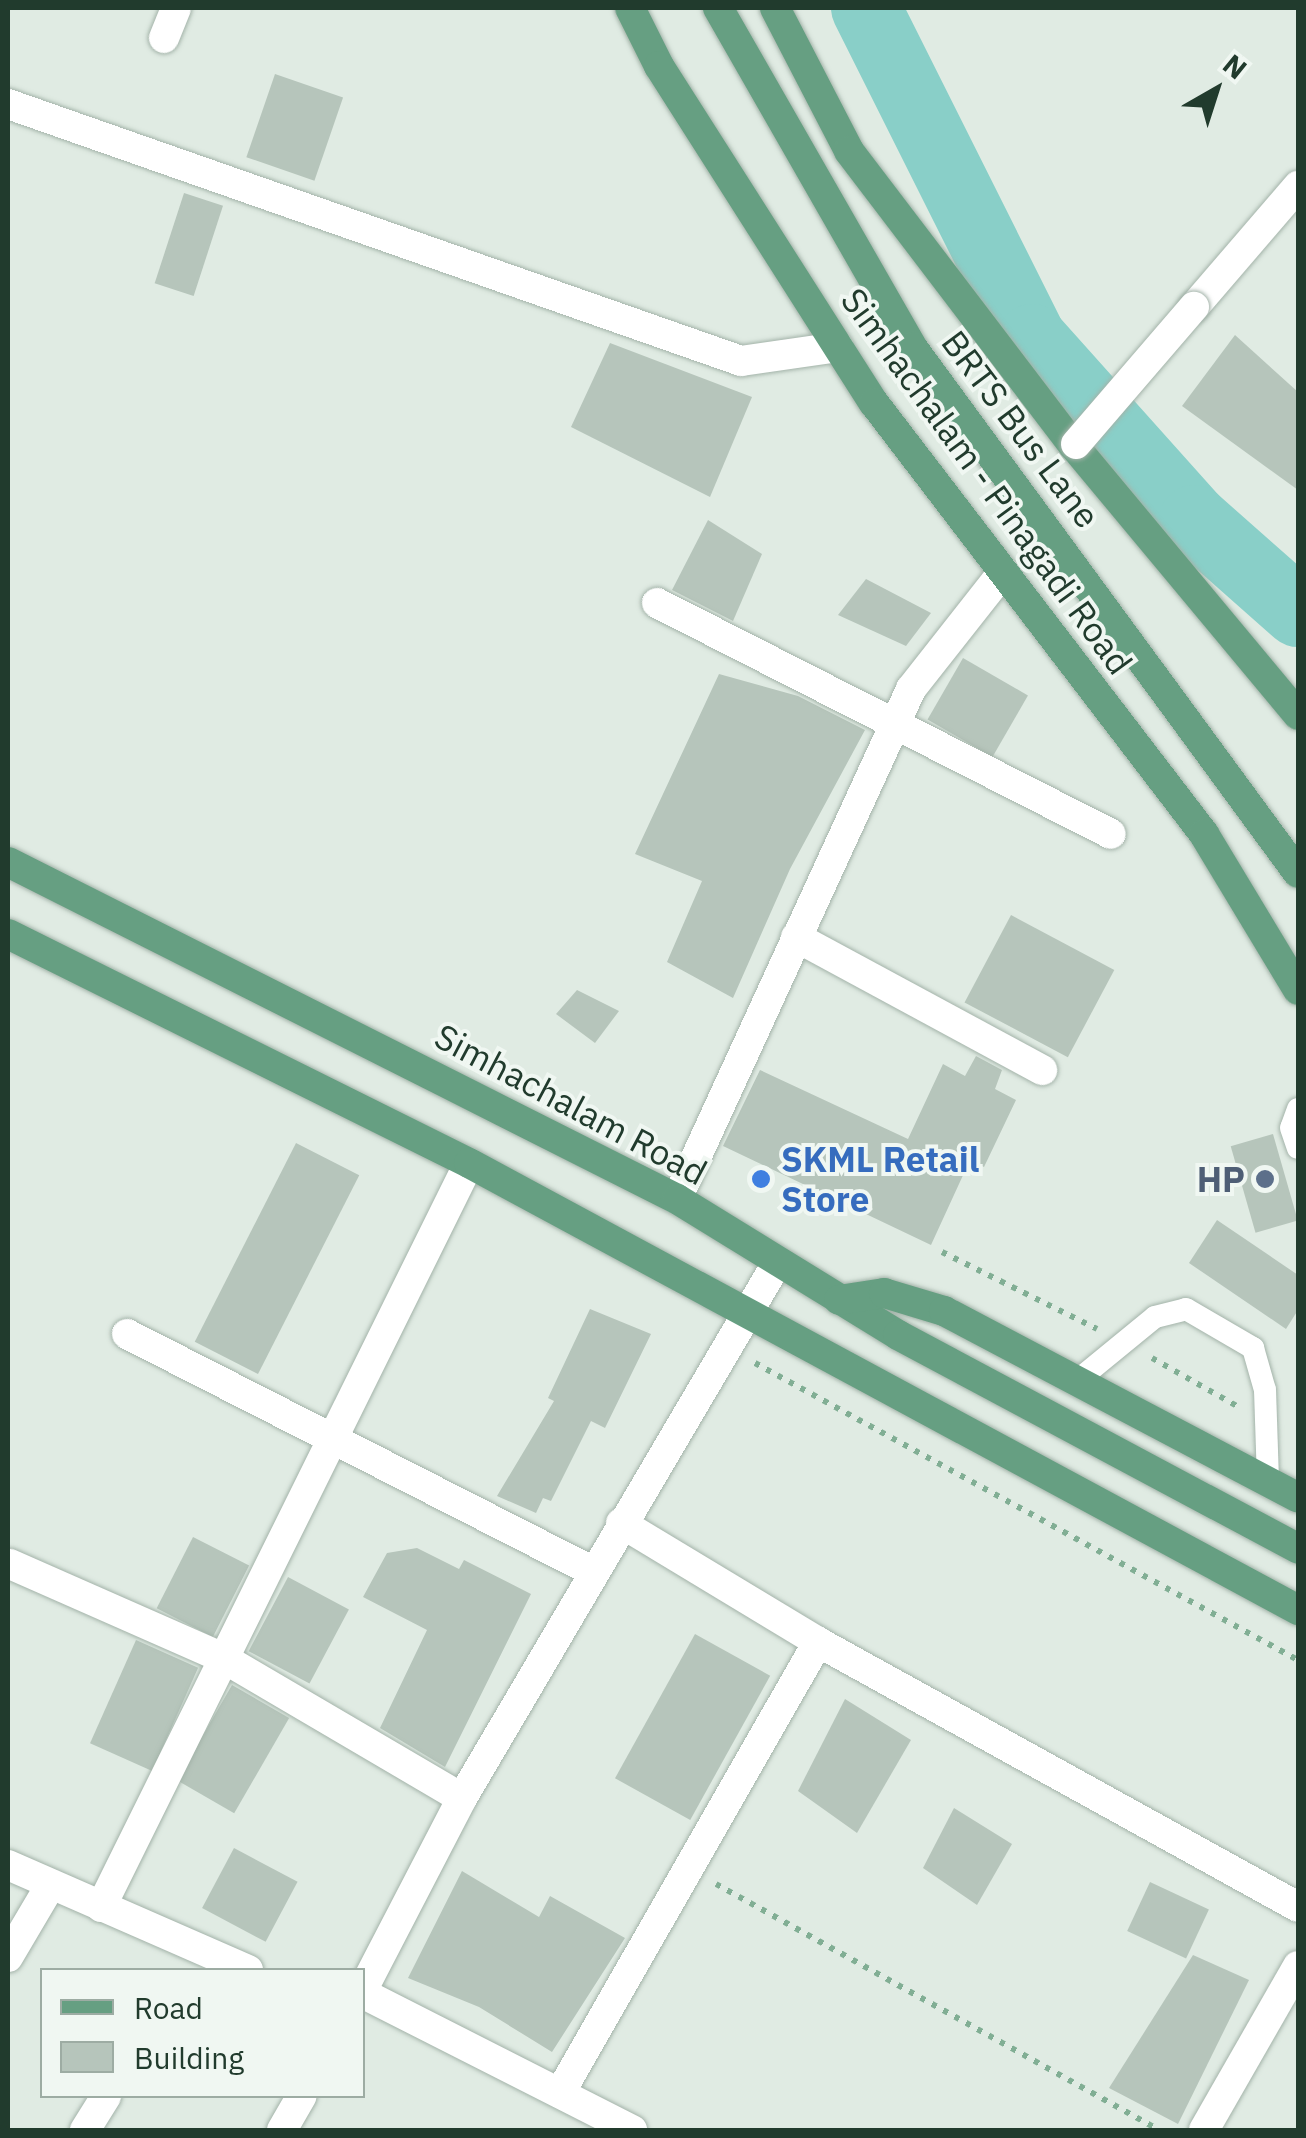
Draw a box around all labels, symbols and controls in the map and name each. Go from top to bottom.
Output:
north arrow [1166,40,1266,140]
text: N [1216,46,1255,87]
street label: Simhachalam - Pinagadi Road [833,280,1141,682]
street label: BRTS Bus Lane [933,322,1109,536]
street label: Simhachalam Road [428,1015,714,1193]
place label: SKML Retail Store [781,1138,979,1220]
place label: HP [1197,1158,1245,1200]
marker: SKML Retail Store [750,1168,772,1190]
marker: HP [1254,1168,1276,1190]
legend [40,1968,365,2098]
text: Road [134,1988,203,2027]
text: Building [134,2038,244,2077]

